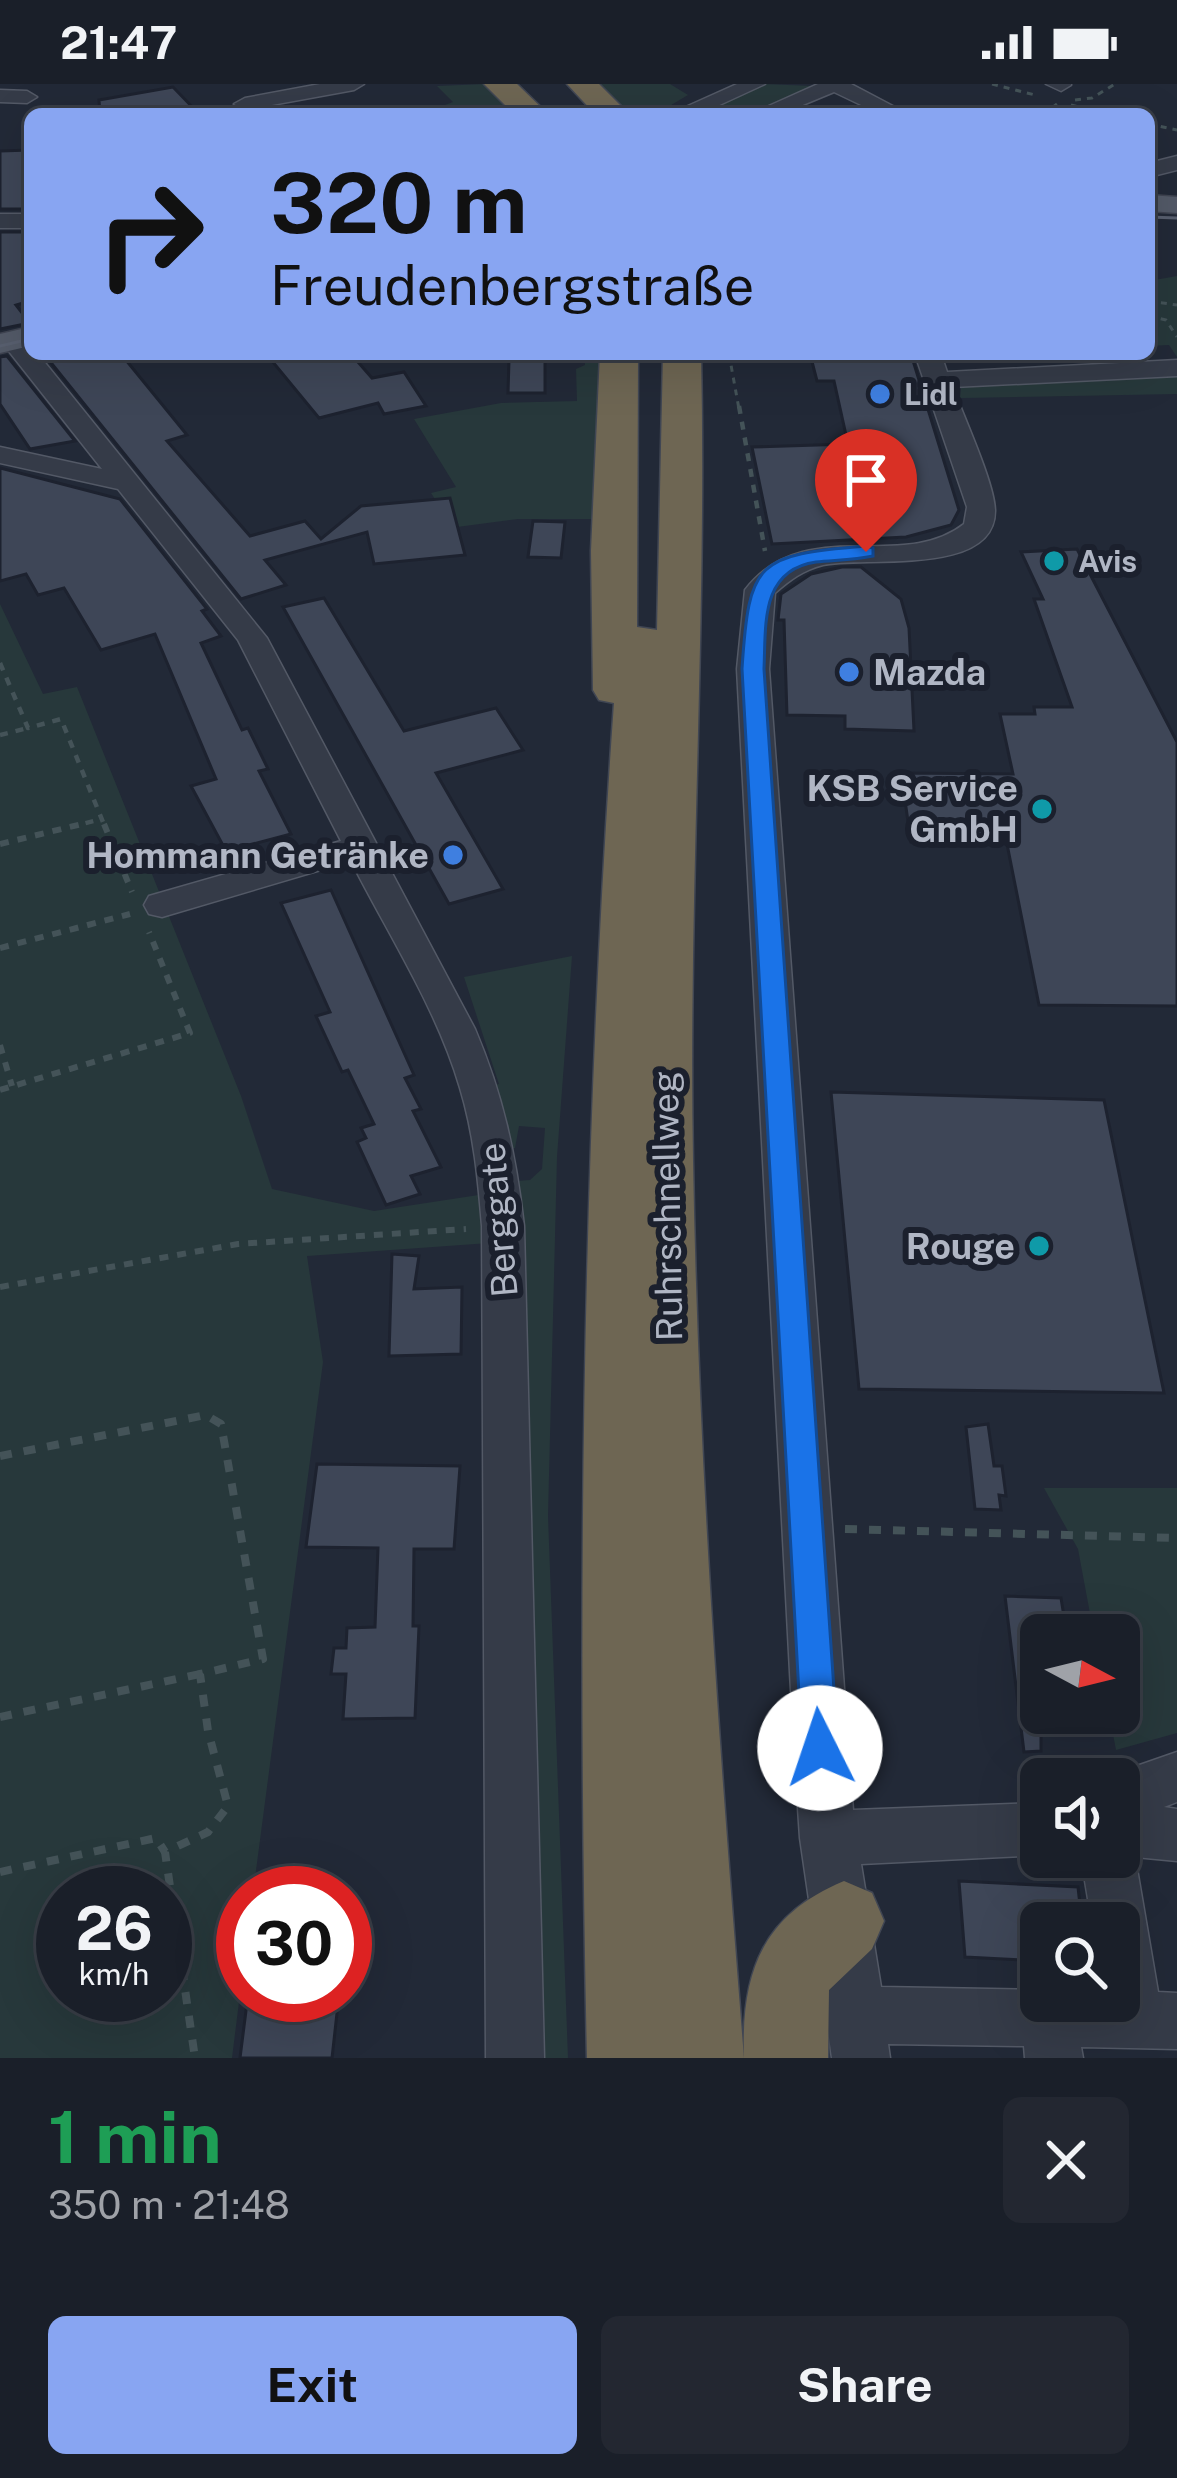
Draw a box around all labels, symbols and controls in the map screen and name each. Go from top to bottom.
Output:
text: 21:47 [60,16,178,69]
text: 320 m [270,153,528,252]
icon: right [72,156,228,312]
text: Freudenbergstraße [270,254,754,317]
place label: Lidl [904,376,958,412]
marker: Lidl [867,381,893,407]
pin [815,429,917,552]
icon: arrive [833,447,899,513]
place label: Avis [1078,543,1137,579]
marker: Avis [1041,548,1067,574]
place label: Mazda [873,651,986,693]
marker: Mazda [836,659,862,685]
place label: KSB Service GmbH [806,767,1018,850]
marker: KSB Service GmbH [1029,796,1055,822]
place label: Hommann Getränke [86,834,429,876]
marker: Hommann Getränke [440,842,466,868]
street label: Ruhrschnellweg [644,1070,690,1342]
street label: Berggate [470,1141,526,1299]
place label: Rouge [906,1225,1015,1267]
marker: Rouge [1026,1233,1052,1259]
north arrow [1020,1614,1140,1734]
map controls [1020,1614,1140,2022]
position arrow [757,1685,883,1811]
button: sound [1020,1758,1140,1878]
speed limit sign: 30 [216,1866,372,2022]
text: 26 [75,1893,153,1964]
button: search [1020,1902,1140,2022]
text: km/h [79,1956,149,1992]
text: 1 min [48,2095,222,2179]
button: close [1003,2097,1129,2223]
text: 350 m · 21:48 [48,2182,290,2228]
button: Exit [48,2316,577,2454]
button: Share [601,2316,1129,2454]

